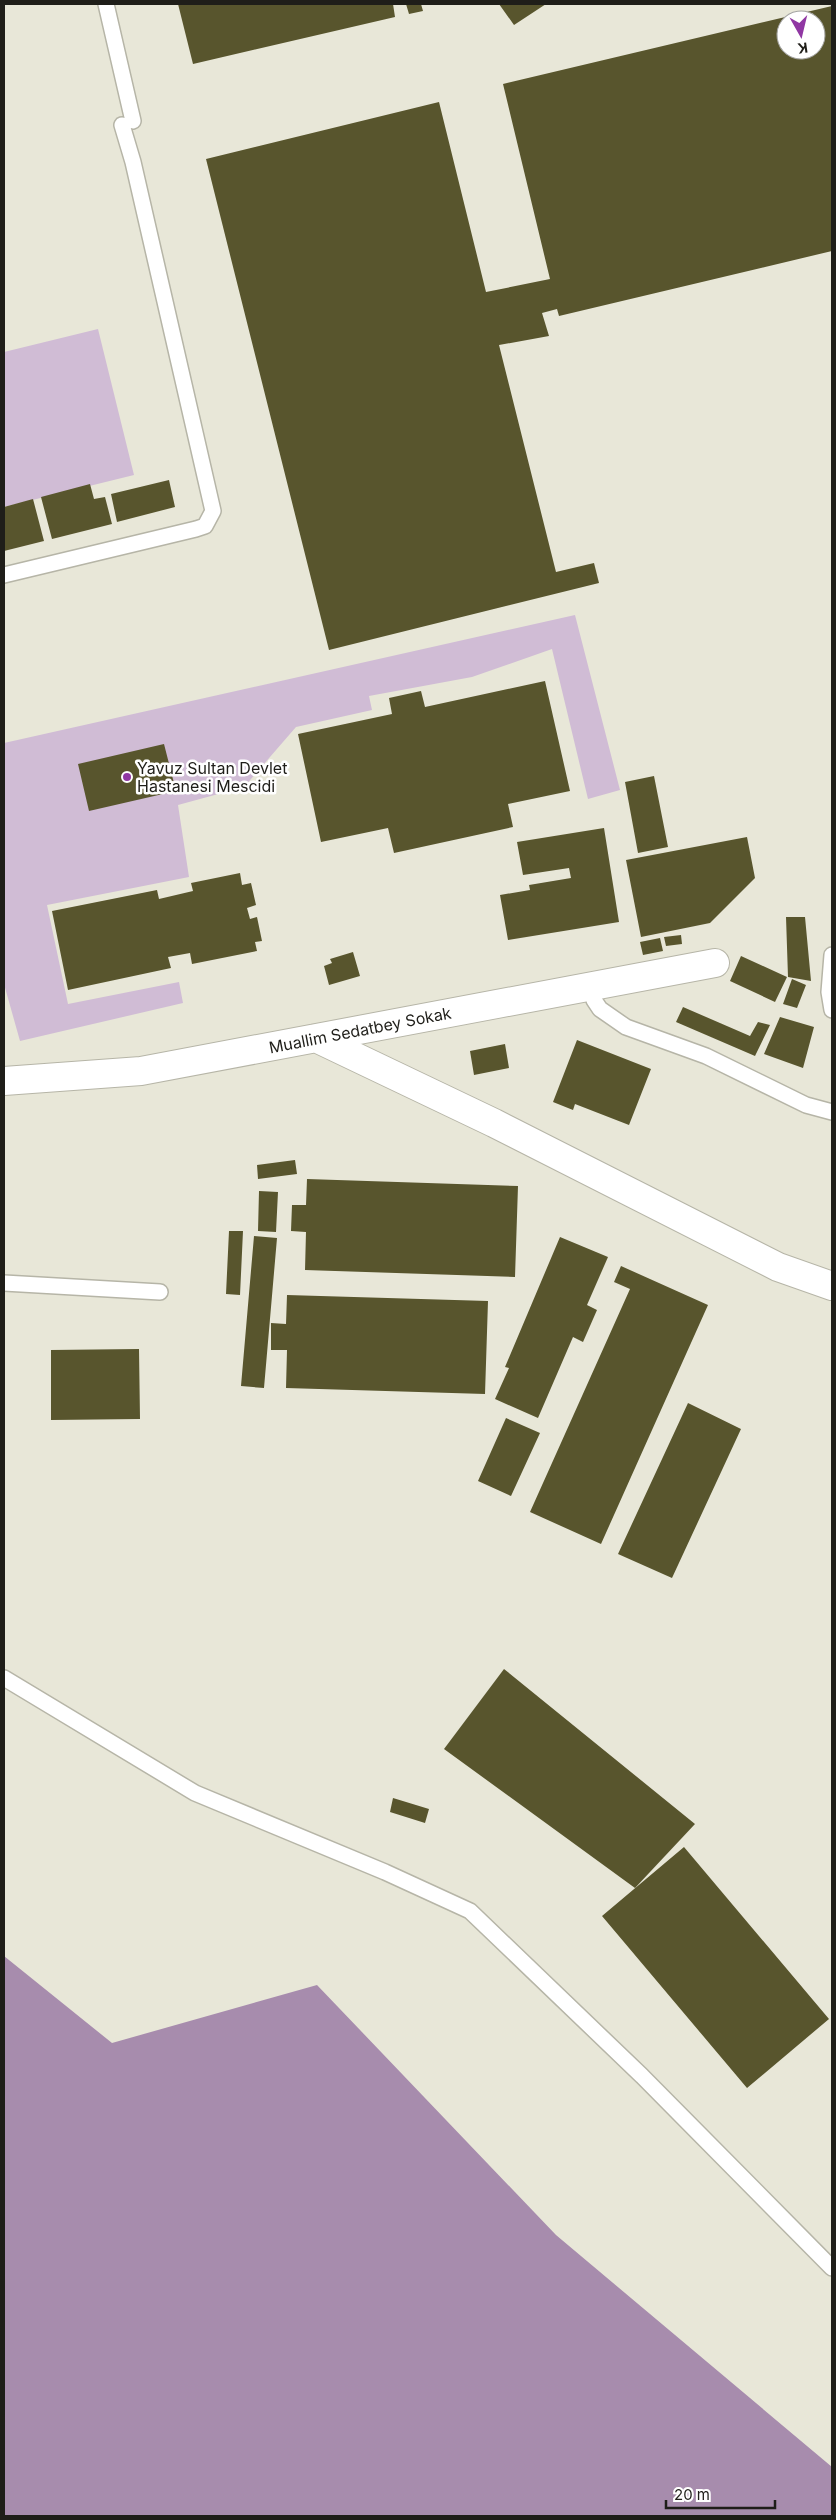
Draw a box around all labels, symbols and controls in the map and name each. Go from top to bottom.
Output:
north arrow [776,10,826,60]
text: K [797,39,809,57]
place label: Yavuz Sultan Devlet Hastanesi Mescidi [137,758,287,796]
marker: Yavuz Sultan Devlet Hastanesi Mescidi [121,771,133,783]
street label: Muallim Sedatbey Sokak [267,1002,453,1058]
scale bar [666,2478,775,2510]
text: 20 m [674,2485,710,2504]

